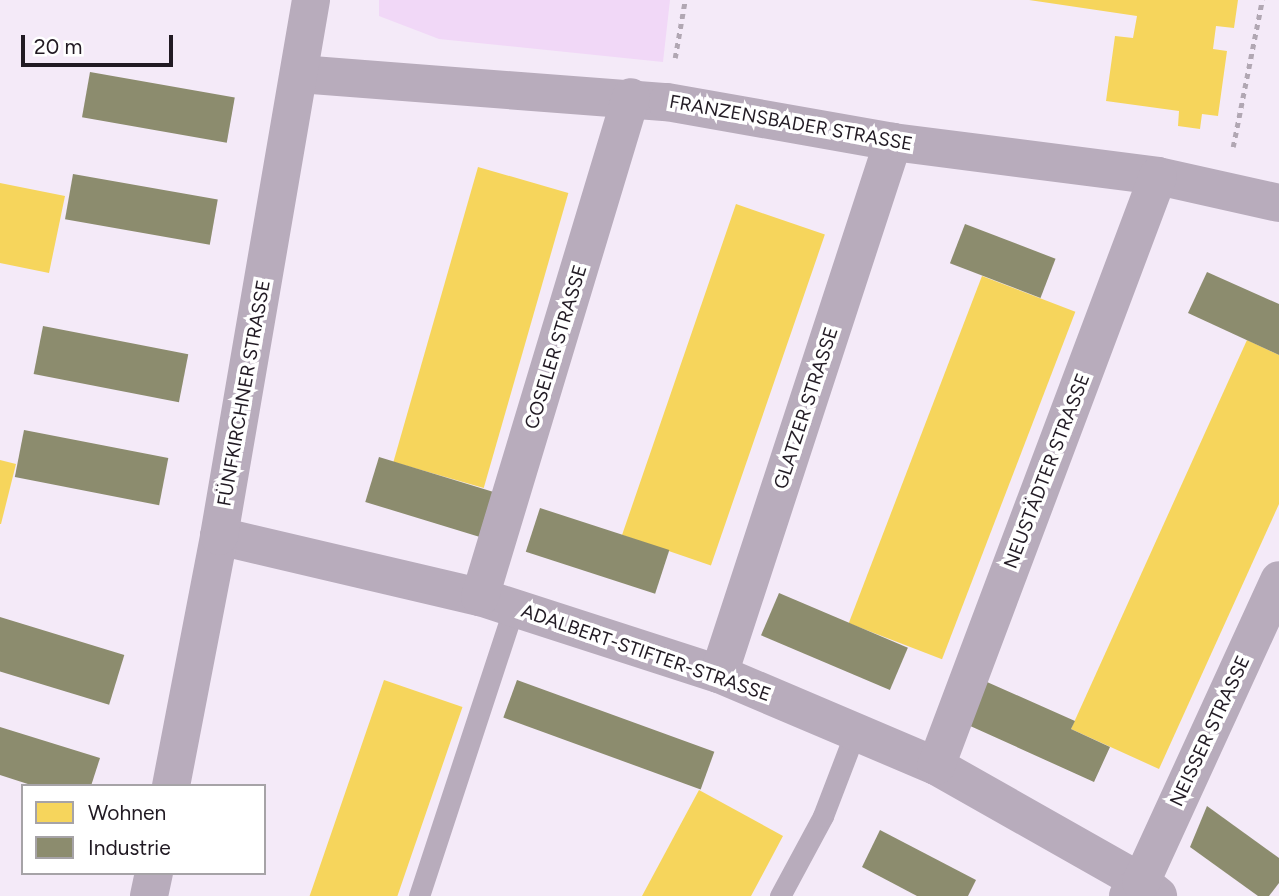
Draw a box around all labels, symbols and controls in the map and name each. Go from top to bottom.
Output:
scale bar [24,21,177,65]
text: 20 m [34,34,82,59]
street label: FRANZENSBADER STRASSE [668,90,914,156]
street label: COSELER STRASSE [520,262,592,432]
street label: FÜNFKIRCHNER STRASSE [213,278,275,508]
street label: GLATZER STRASSE [769,324,843,492]
street label: NEUSTÄDTER STRASSE [999,370,1095,572]
street label: ADALBERT-STIFTER-STRASSE [518,599,774,707]
street label: NEISSER STRASSE [1165,652,1255,810]
legend [21,784,266,875]
text: Wohnen [88,800,166,825]
text: Industrie [88,835,171,860]

